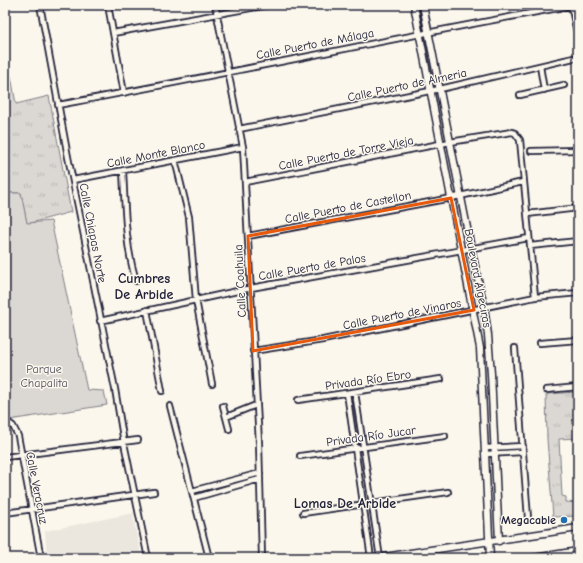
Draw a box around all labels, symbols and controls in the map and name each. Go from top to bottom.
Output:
street label: Calle Puerto de Málaga [255,26,375,62]
street label: Calle Puerto de Almeria [346,66,468,104]
street label: Calle Puerto de Torre Vieja [277,133,415,173]
street label: Calle Monte Blanco [106,138,206,170]
street label: Calle Chiapas Norte [76,182,110,284]
street label: Calle Puerto de Castellon [284,188,412,226]
street label: Boulevard Algeciras [462,227,494,329]
street label: Calle Coahuila [231,244,249,318]
street label: Calle Puerto de Palos [257,251,367,283]
district label: Cumbres De Arbide [115,270,174,303]
street label: Calle Puerto de Vinaros [342,296,462,332]
park label: Parque Chapalita [20,362,68,390]
street label: Privada Río Ebro [324,367,412,393]
street label: Privada Río Jucar [325,423,417,449]
street label: Calle Veracruz [23,451,51,526]
district label: Lomas De Arbide [294,495,396,512]
place label: Megacable [501,513,556,527]
marker: Megacable [559,515,569,525]

